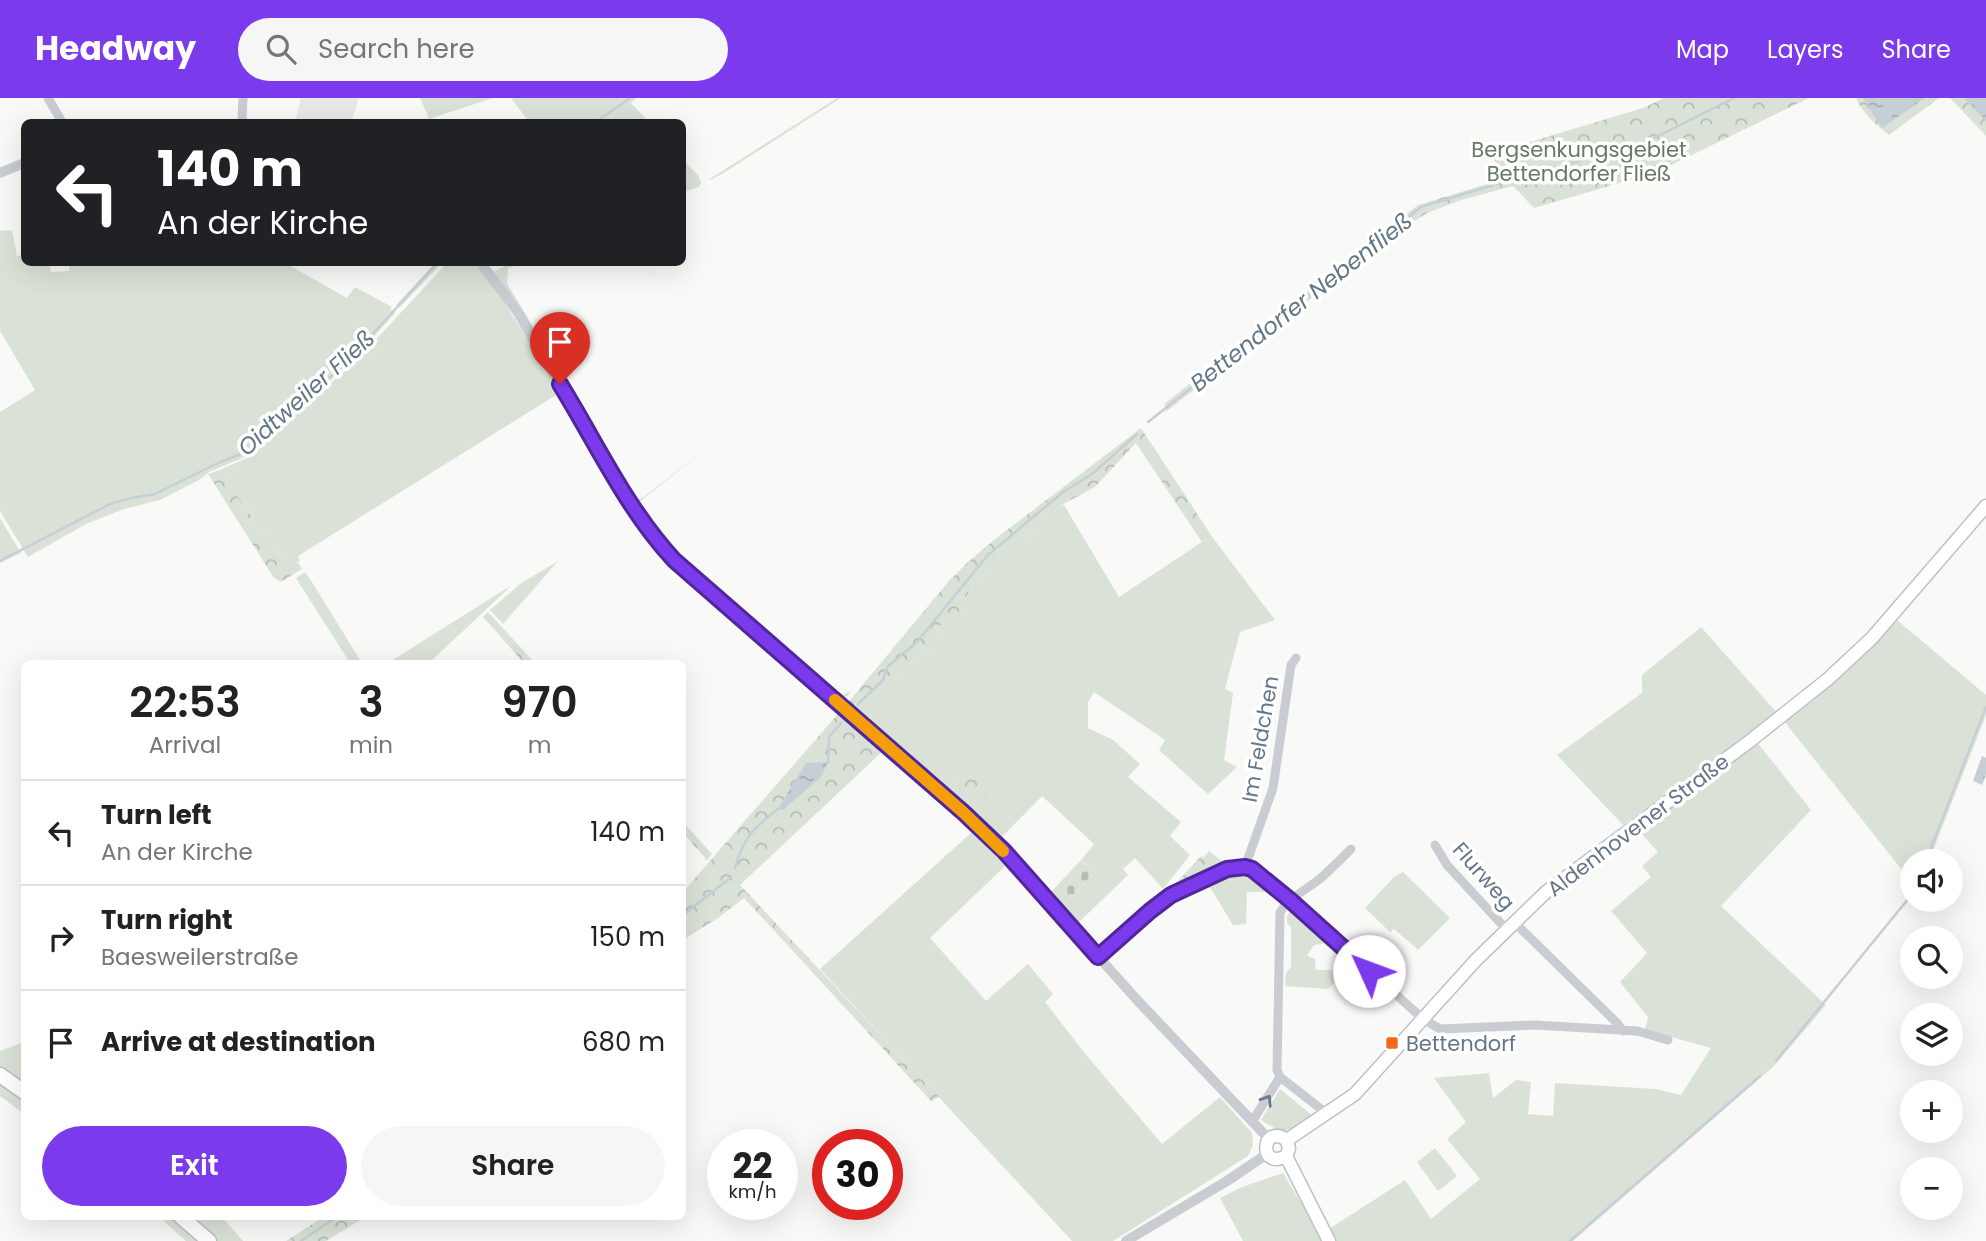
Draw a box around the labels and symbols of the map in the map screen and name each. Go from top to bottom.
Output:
park label: Bergsenkungsgebiet Bettendorfer Fließ [1471,135,1687,188]
water label: Bettendorfer Nebenfließ [1183,205,1419,399]
pin [530,312,590,384]
water label: Oidtweiler Fließ [231,323,381,463]
street label: Im Feldchen [1235,673,1285,805]
street label: Aldenhovener Straße [1541,747,1735,903]
street label: Flurweg [1446,836,1522,916]
position arrow [1332,934,1406,1008]
place label: Bettendorf [1406,1029,1516,1058]
marker: Bettendorf [1384,1035,1400,1051]
one-way arrow [1259,1095,1271,1108]
speed limit sign: 30 [812,1129,903,1220]

